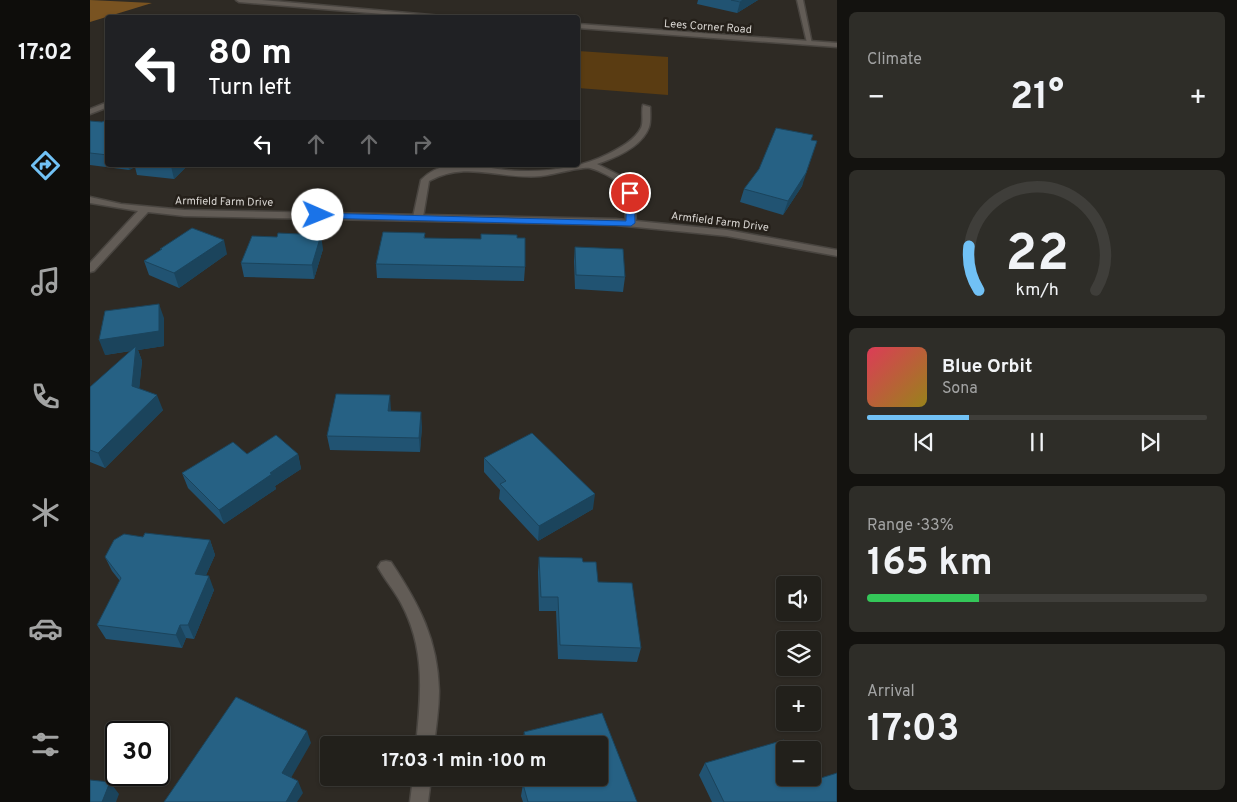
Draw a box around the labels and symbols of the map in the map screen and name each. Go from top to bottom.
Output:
street label: Lees Corner Road [664,17,752,37]
pin [609,172,651,214]
position arrow [291,188,343,240]
street label: Armfield Farm Drive [175,194,273,210]
street label: Armfield Farm Drive [670,209,770,235]
speed limit sign: 30 [105,721,170,786]

